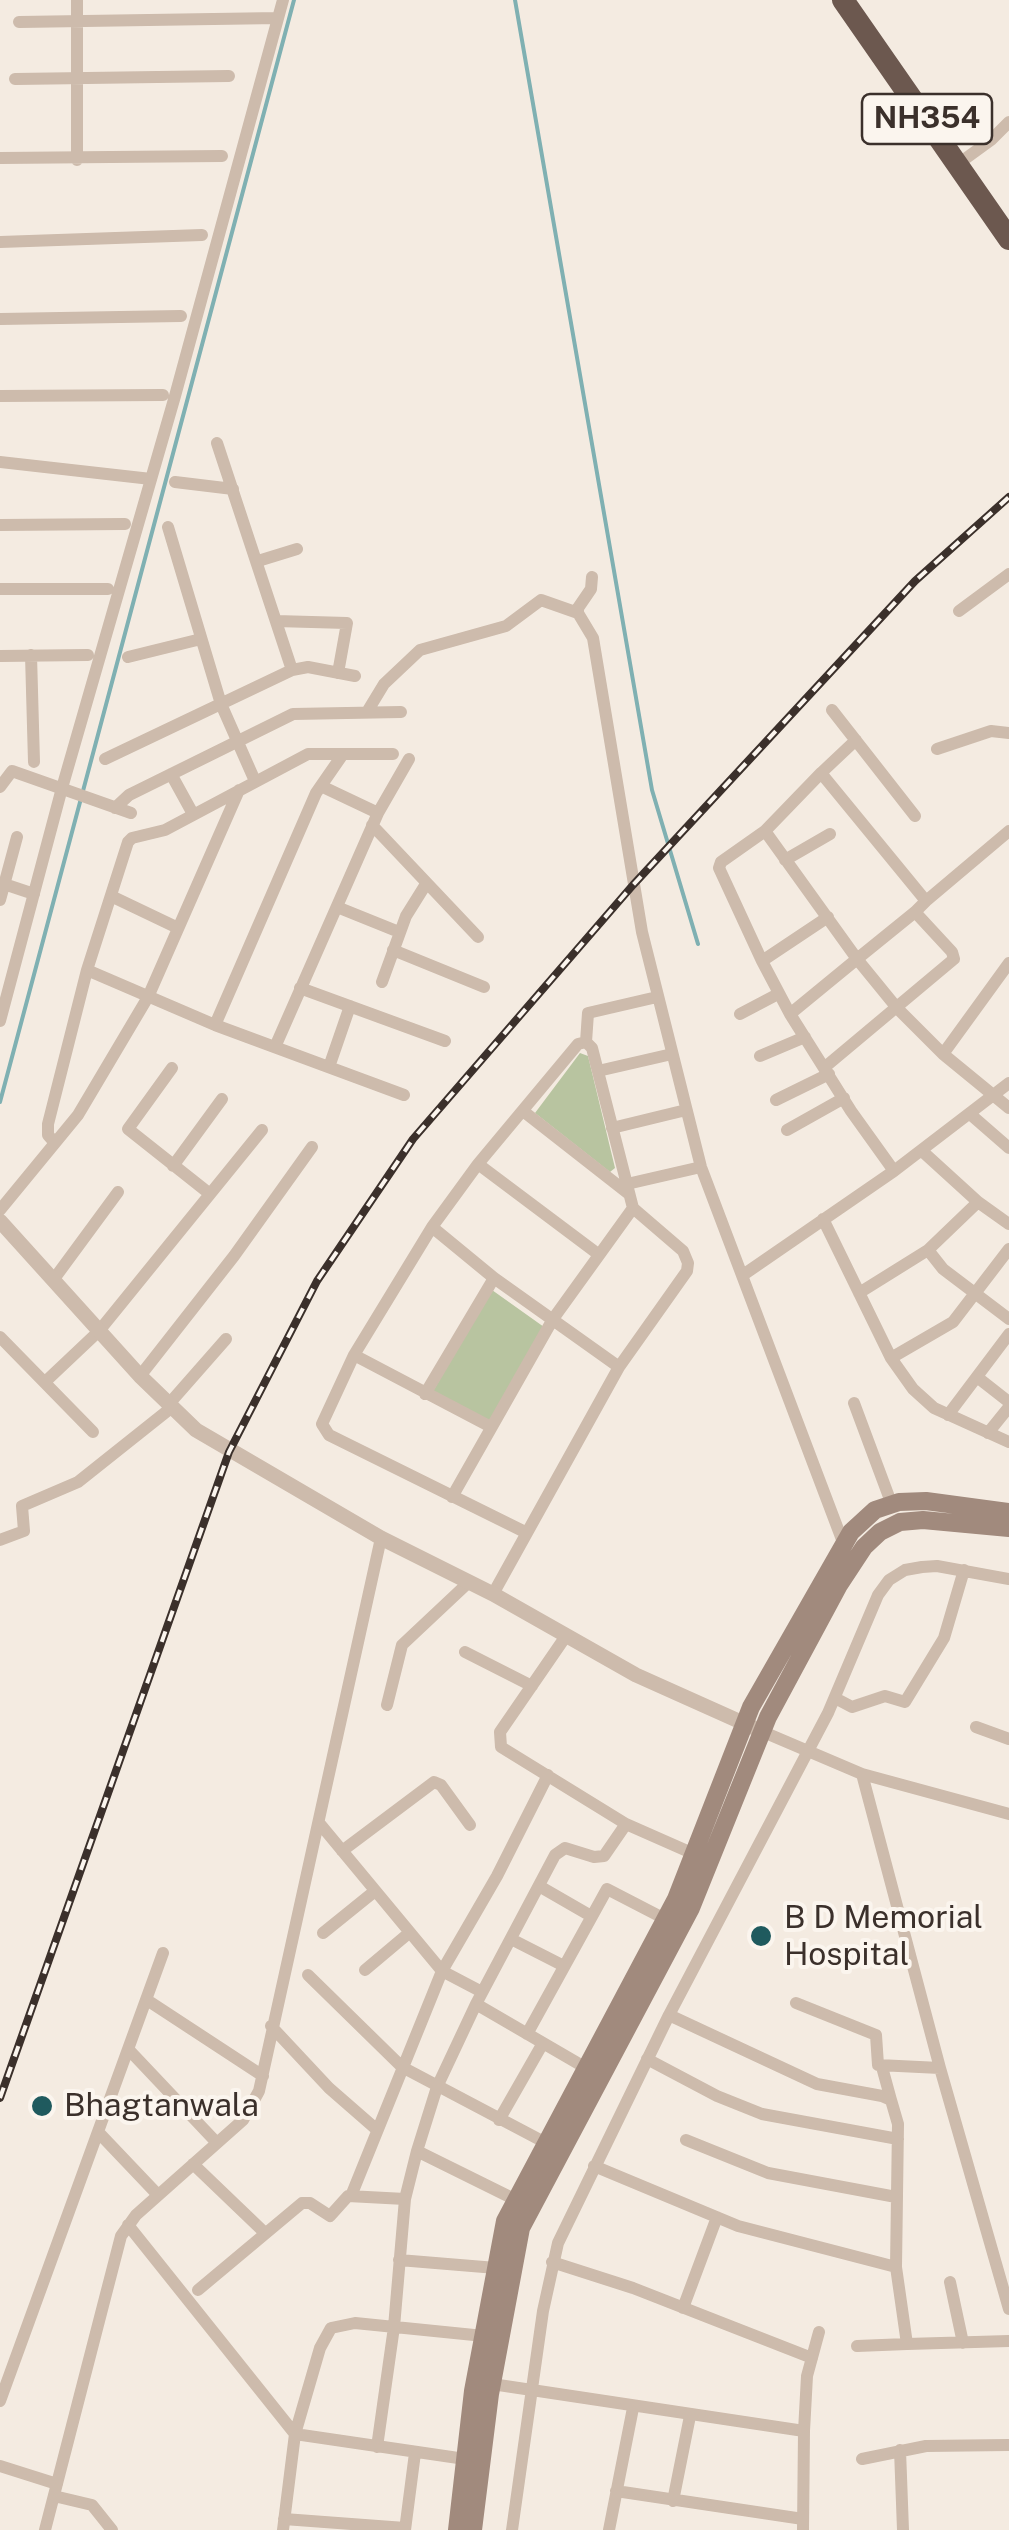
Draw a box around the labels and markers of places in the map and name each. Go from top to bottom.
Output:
place label: B D Memorial Hospital [784,1899,983,1974]
marker: B D Memorial Hospital [748,1923,774,1949]
place label: Bhagtanwala [64,2087,259,2125]
marker: Bhagtanwala [29,2093,55,2119]

